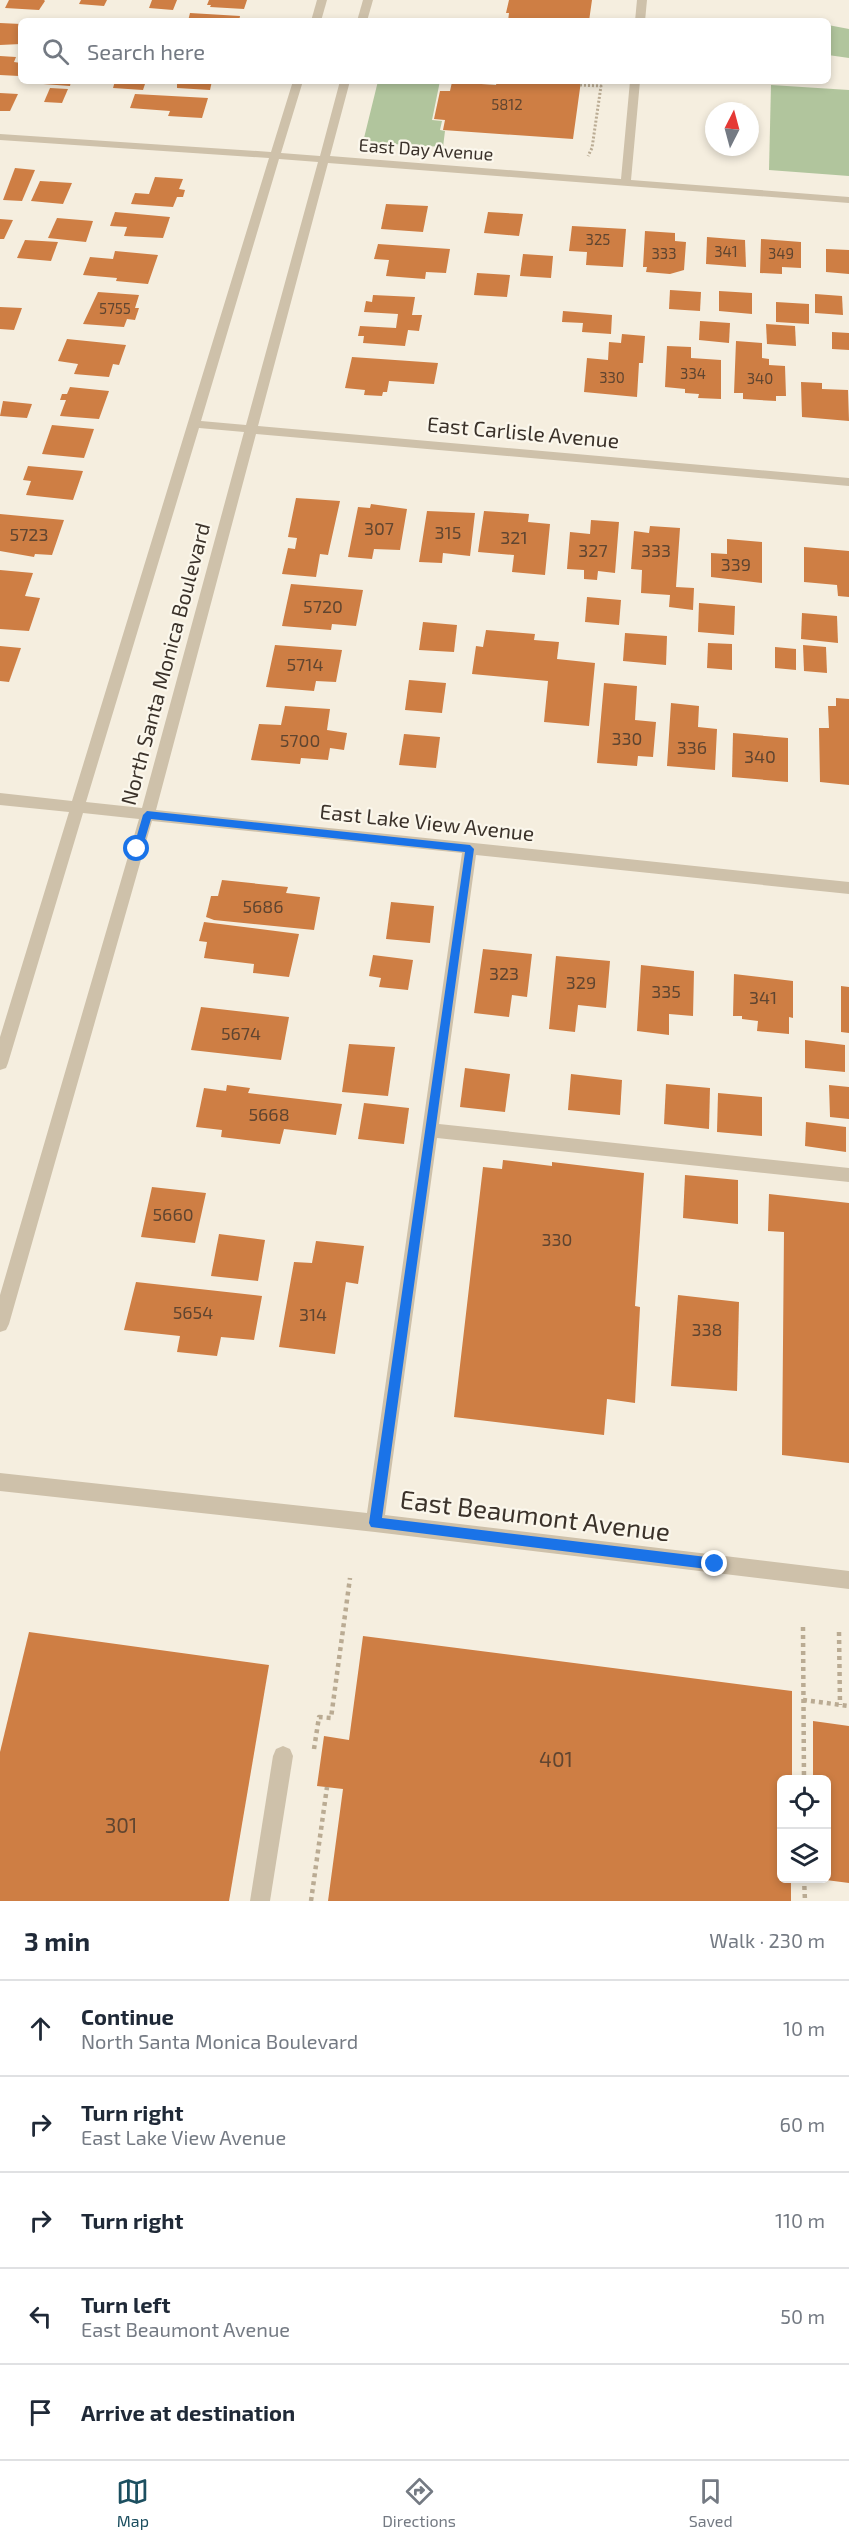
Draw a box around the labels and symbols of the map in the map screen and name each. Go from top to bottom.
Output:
house number: 5812 [491,95,523,113]
north arrow [705,102,759,156]
street label: East Day Avenue [358,133,494,165]
house number: 325 [586,230,610,248]
house number: 341 [714,242,738,260]
house number: 333 [651,244,677,262]
house number: 349 [768,244,794,262]
house number: 5755 [99,299,131,317]
house number: 334 [680,364,706,382]
house number: 330 [599,368,625,386]
house number: 340 [747,369,773,387]
street label: East Carlisle Avenue [426,411,620,452]
house number: 307 [364,517,394,539]
street label: North Santa Monica Boulevard [115,520,214,807]
house number: 315 [435,521,461,543]
house number: 5723 [10,523,49,545]
house number: 321 [500,526,528,548]
house number: 327 [578,539,608,561]
house number: 333 [641,539,671,561]
house number: 339 [721,553,751,575]
house number: 5720 [303,595,343,617]
house number: 5714 [286,653,324,675]
house number: 330 [612,727,642,749]
house number: 5700 [280,729,320,751]
house number: 336 [677,736,707,758]
house number: 340 [744,745,776,767]
street label: East Lake View Avenue [319,798,536,845]
route start [123,835,149,861]
house number: 5686 [242,895,284,917]
house number: 323 [489,962,519,984]
house number: 329 [566,971,596,993]
house number: 335 [651,980,681,1002]
house number: 341 [749,986,777,1008]
house number: 5674 [221,1022,261,1044]
house number: 5668 [248,1103,290,1125]
house number: 5660 [152,1203,194,1225]
house number: 330 [542,1228,572,1250]
house number: 5654 [173,1301,213,1323]
house number: 314 [299,1303,327,1325]
house number: 338 [692,1318,722,1340]
street label: East Beaumont Avenue [398,1483,672,1546]
route end [701,1550,727,1576]
house number: 401 [539,1746,573,1771]
house number: 301 [105,1812,137,1837]

